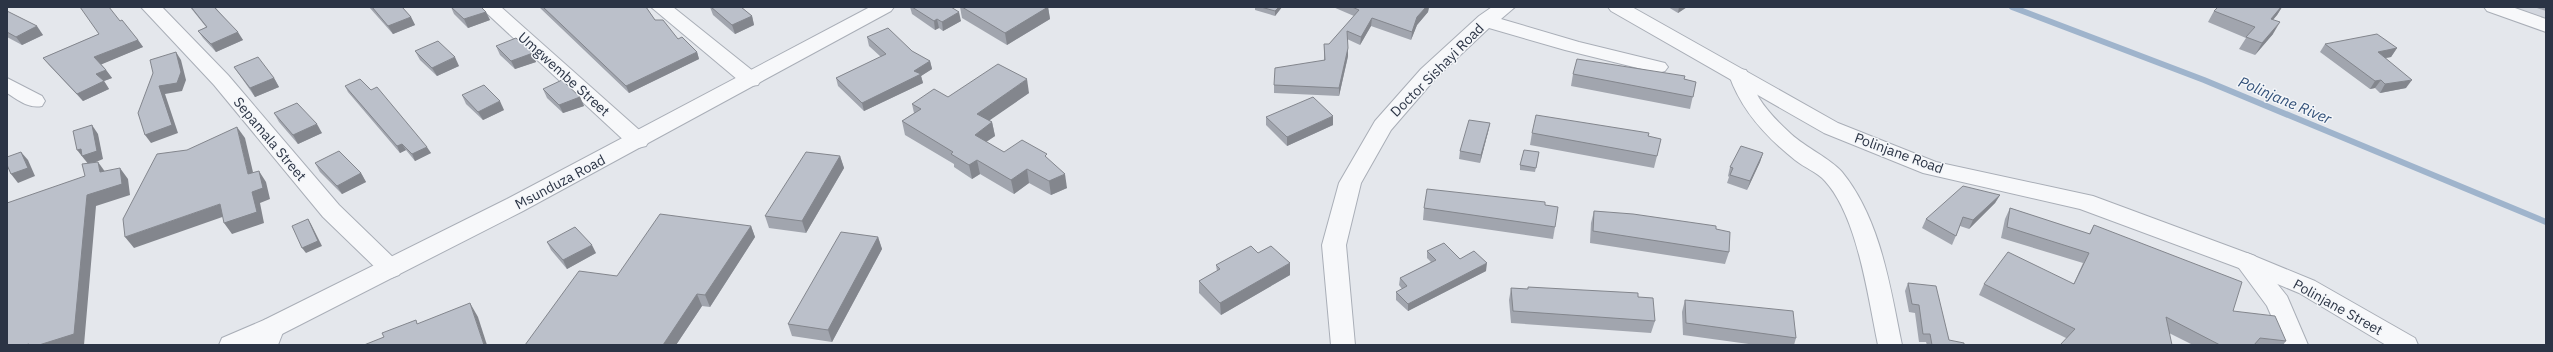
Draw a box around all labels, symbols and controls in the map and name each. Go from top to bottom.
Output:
street label: Doctor Sishayi Road [1386,19,1488,121]
street label: Umgwembe Street [514,28,614,120]
water label: Polinjane River [2236,72,2335,128]
street label: Sepamala Street [230,93,310,185]
street label: Polinjane Road [1852,129,1946,177]
street label: Msunduza Road [512,151,608,213]
street label: Polinjane Street [2290,275,2386,339]

